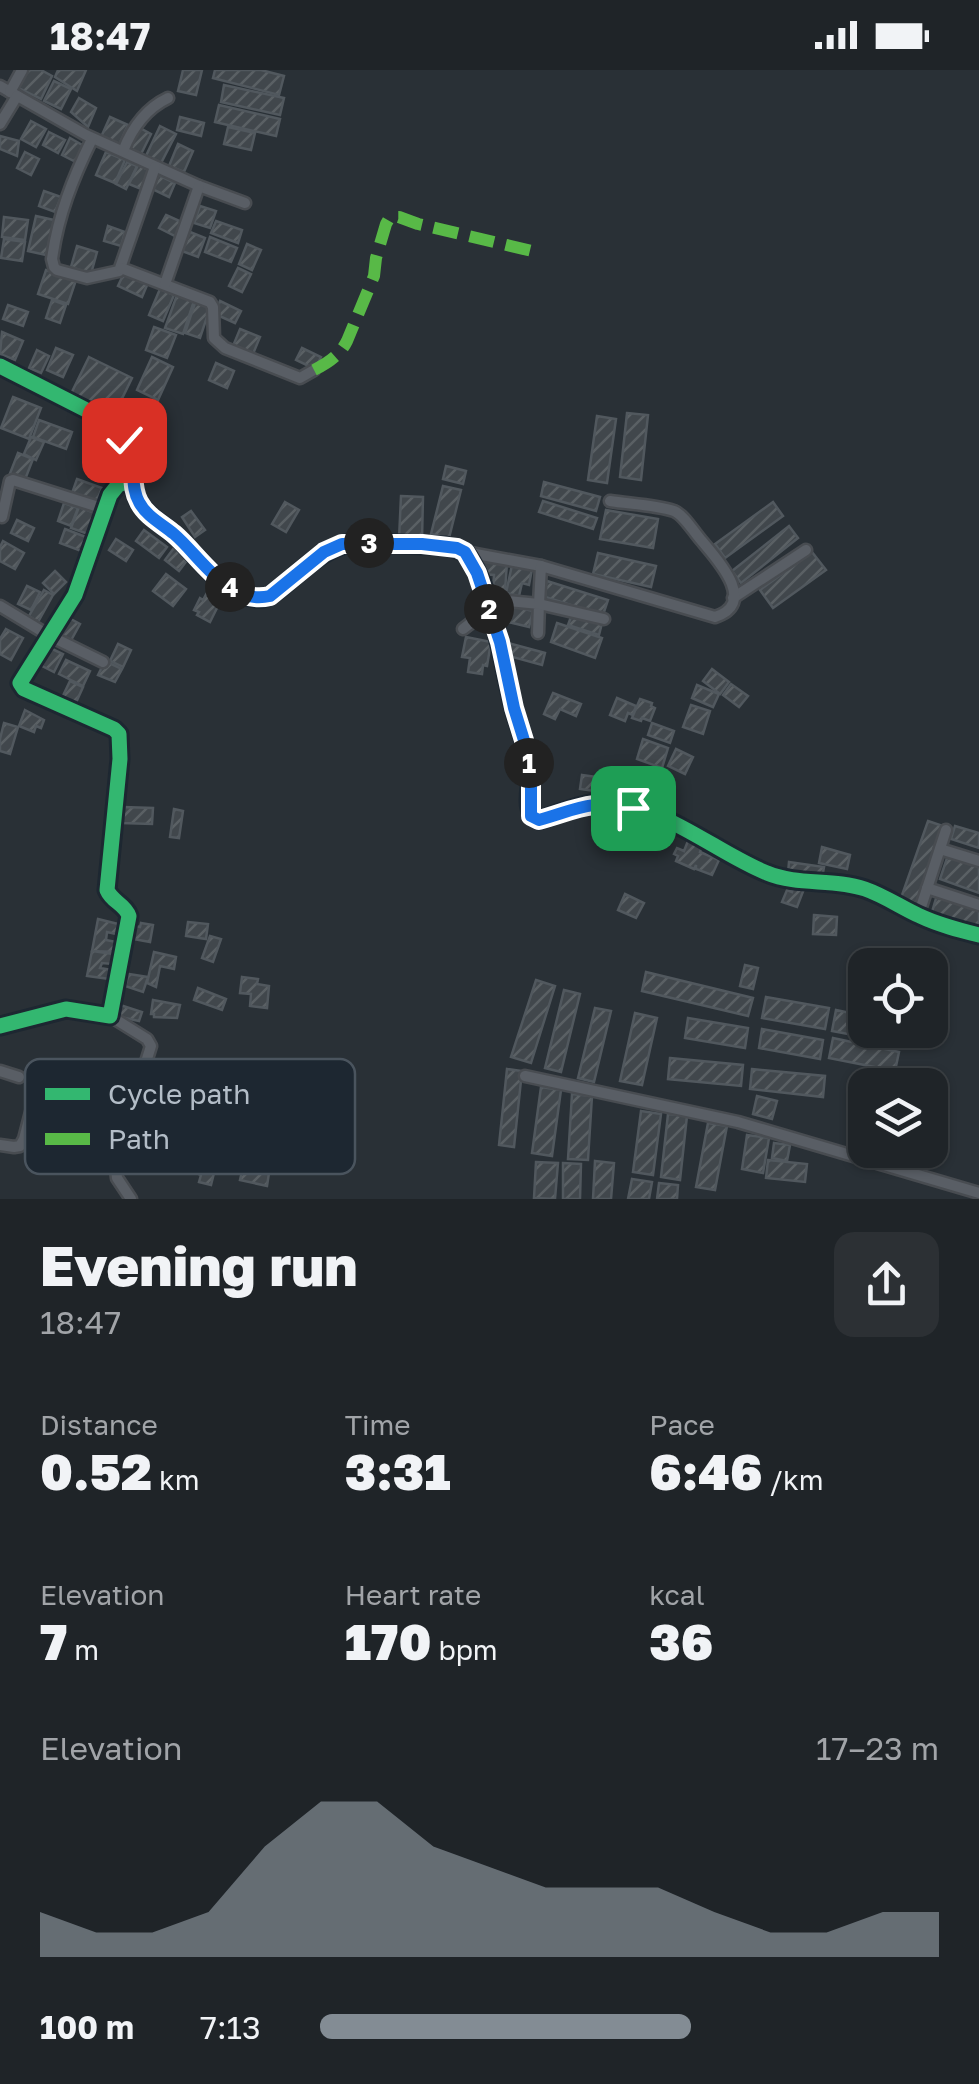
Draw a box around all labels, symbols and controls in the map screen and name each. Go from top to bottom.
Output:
text: 18:47 [50,13,151,58]
pin [82,398,167,483]
icon: check [97,413,152,468]
pin: 3 [344,518,394,568]
text: 3 [360,526,378,559]
pin: 4 [205,562,255,612]
text: 4 [221,570,239,603]
pin: 2 [464,584,514,634]
text: 2 [480,592,498,625]
pin: 1 [504,738,554,788]
text: 1 [522,746,536,779]
pin [591,766,676,851]
icon: arrive [606,781,661,836]
map controls [848,948,948,1168]
button: locate [848,948,948,1048]
legend [25,1059,355,1174]
button: layers [848,1068,948,1168]
text: Cycle path [108,1077,251,1110]
text: Path [108,1122,170,1155]
text: Evening run [40,1232,358,1298]
button: share [834,1232,939,1337]
text: 18:47 [40,1303,121,1341]
text: Distance [40,1408,158,1441]
text: Time [345,1408,411,1441]
text: Pace [649,1408,715,1441]
text: 0.52 [40,1441,152,1501]
text: 3:31 [345,1441,451,1501]
text: 6:46 [649,1441,763,1501]
text: km [152,1463,200,1496]
text: /km [763,1463,824,1496]
text: Elevation [40,1578,165,1611]
text: Heart rate [345,1578,481,1611]
text: kcal [649,1578,705,1611]
text: 7 [40,1611,67,1671]
text: 170 [345,1611,431,1671]
text: 36 [649,1611,713,1671]
text: m [67,1633,99,1666]
text: bpm [431,1633,498,1666]
text: Elevation [40,1729,182,1767]
text: 17–23 m [816,1729,939,1767]
text: 100 m [40,2008,134,2046]
text: 7:13 [200,2008,261,2046]

